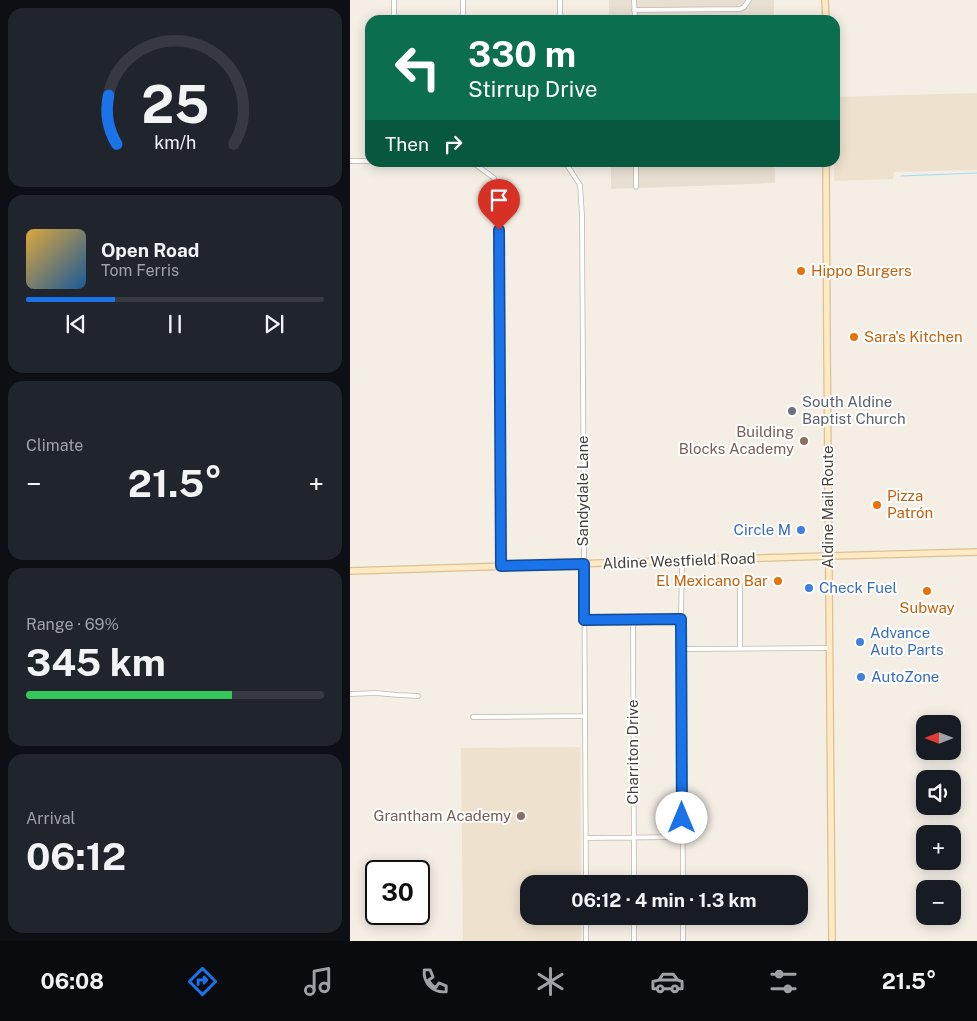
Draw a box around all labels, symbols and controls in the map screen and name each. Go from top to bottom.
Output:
text: 330 m [468,34,576,75]
icon: left [385,35,450,100]
text: 25 [141,74,209,135]
text: Stirrup Drive [468,76,598,102]
icon: right [439,130,467,158]
text: km/h [154,132,196,153]
text: Then [385,133,429,155]
pin [478,179,520,230]
icon: arrive [485,186,513,214]
text: Open Road [101,239,199,261]
text: Tom Ferris [101,261,179,280]
place label: Hippo Burgers [811,262,912,279]
marker: Hippo Burgers [795,265,807,277]
icon: previous [62,310,90,338]
icon: pause [161,310,189,338]
icon: next [260,310,288,338]
place label: Sara's Kitchen [864,328,963,345]
marker: Sara's Kitchen [848,331,860,343]
place label: South Aldine Baptist Church [802,393,906,427]
marker: South Aldine Baptist Church [786,405,798,417]
place label: Building Blocks Academy [679,423,794,457]
street label: Sandydale Lane [574,435,591,547]
marker: Building Blocks Academy [798,435,810,447]
text: Climate [26,436,83,455]
street label: Aldine Mail Route [819,445,836,569]
text: 21.5° [128,461,222,506]
text: − [26,467,42,500]
text: + [308,467,324,500]
place label: Pizza Patrón [887,487,933,521]
marker: Pizza Patrón [871,499,883,511]
place label: Circle M [734,521,791,538]
marker: Circle M [795,524,807,536]
street label: Aldine Westfield Road [602,549,756,572]
place label: El Mexicano Bar [656,572,768,589]
marker: El Mexicano Bar [772,575,784,587]
place label: Check Fuel [819,579,897,596]
marker: Check Fuel [803,582,815,594]
marker: Subway [921,585,933,597]
place label: Subway [899,599,955,616]
text: Range · 69% [26,615,119,634]
place label: Advance Auto Parts [870,624,944,658]
marker: Advance Auto Parts [854,636,866,648]
text: 345 km [26,640,166,685]
place label: AutoZone [871,668,939,685]
marker: AutoZone [855,671,867,683]
street label: Charriton Drive [624,700,641,805]
north arrow [916,715,961,760]
map controls [916,715,961,925]
button: sound [916,770,961,815]
position arrow [655,791,707,843]
place label: Grantham Academy [373,807,511,824]
text: Arrival [26,809,75,828]
marker: Grantham Academy [515,810,527,822]
button: + [916,825,961,870]
text: 06:12 [26,834,126,879]
speed limit sign: 30 [365,860,430,925]
button: − [916,880,961,925]
text: 06:12 · 4 min · 1.3 km [571,889,757,911]
icon: directions [185,964,220,999]
icon: music [301,964,336,999]
icon: phone [417,964,452,999]
icon: climate [533,964,568,999]
icon: car [650,964,685,999]
icon: filters [766,964,801,999]
text: 06:08 [41,968,104,994]
text: 21.5° [882,968,936,994]

